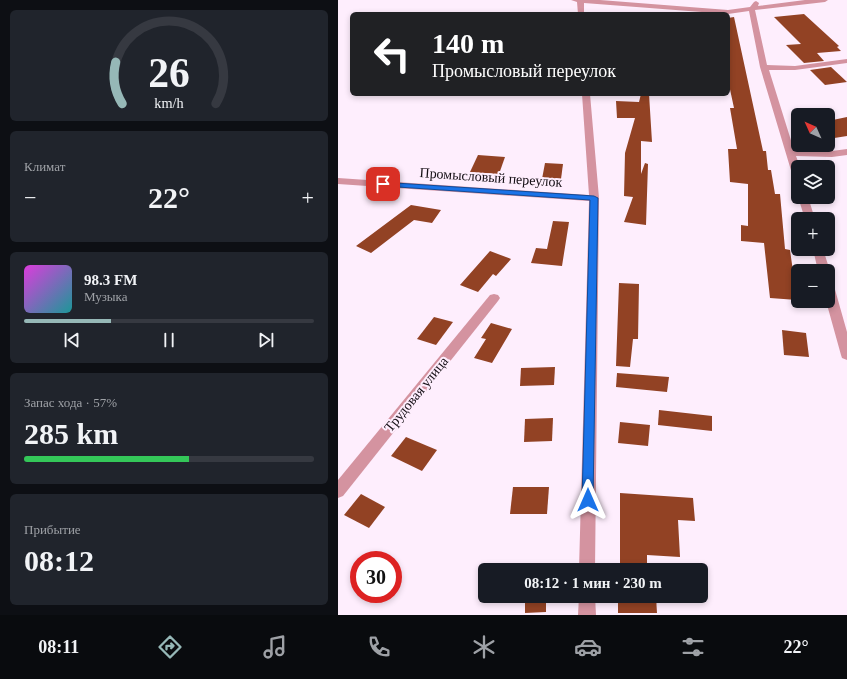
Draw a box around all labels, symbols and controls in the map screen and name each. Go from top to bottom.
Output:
icon: left [366,28,418,80]
text: 140 m [432,28,504,59]
text: 26 [148,49,190,95]
text: Промысловый переулок [432,61,616,81]
text: km/h [154,94,184,110]
north arrow [791,108,835,152]
map controls [791,108,835,308]
text: Климат [24,159,65,174]
button: layers [791,160,835,204]
street label: Промысловый переулок [419,165,563,190]
pin [366,167,400,201]
icon: arrive [372,173,394,195]
text: 22° [148,181,190,214]
text: − [24,185,36,210]
text: + [302,185,314,210]
button: + [791,212,835,256]
button: − [791,264,835,308]
text: 98.3 FM [84,272,137,288]
text: Музыка [84,289,128,304]
icon: previous [61,329,83,351]
icon: pause [158,329,180,351]
icon: next [255,329,277,351]
street label: Трудовая улица [382,353,452,435]
text: Запас хода · 57% [24,395,117,410]
text: 285 km [24,417,118,450]
position arrow [567,479,609,521]
text: Прибытие [24,522,81,537]
text: 08:12 [24,544,94,577]
speed limit sign: 30 [350,551,402,603]
text: 08:12 · 1 мин · 230 m [524,575,662,591]
icon: directions [156,633,184,661]
icon: music [261,633,289,661]
icon: phone [365,633,393,661]
icon: climate [470,633,498,661]
icon: car [574,633,602,661]
icon: filters [679,633,707,661]
text: 08:11 [38,637,79,657]
text: 22° [783,637,809,657]

